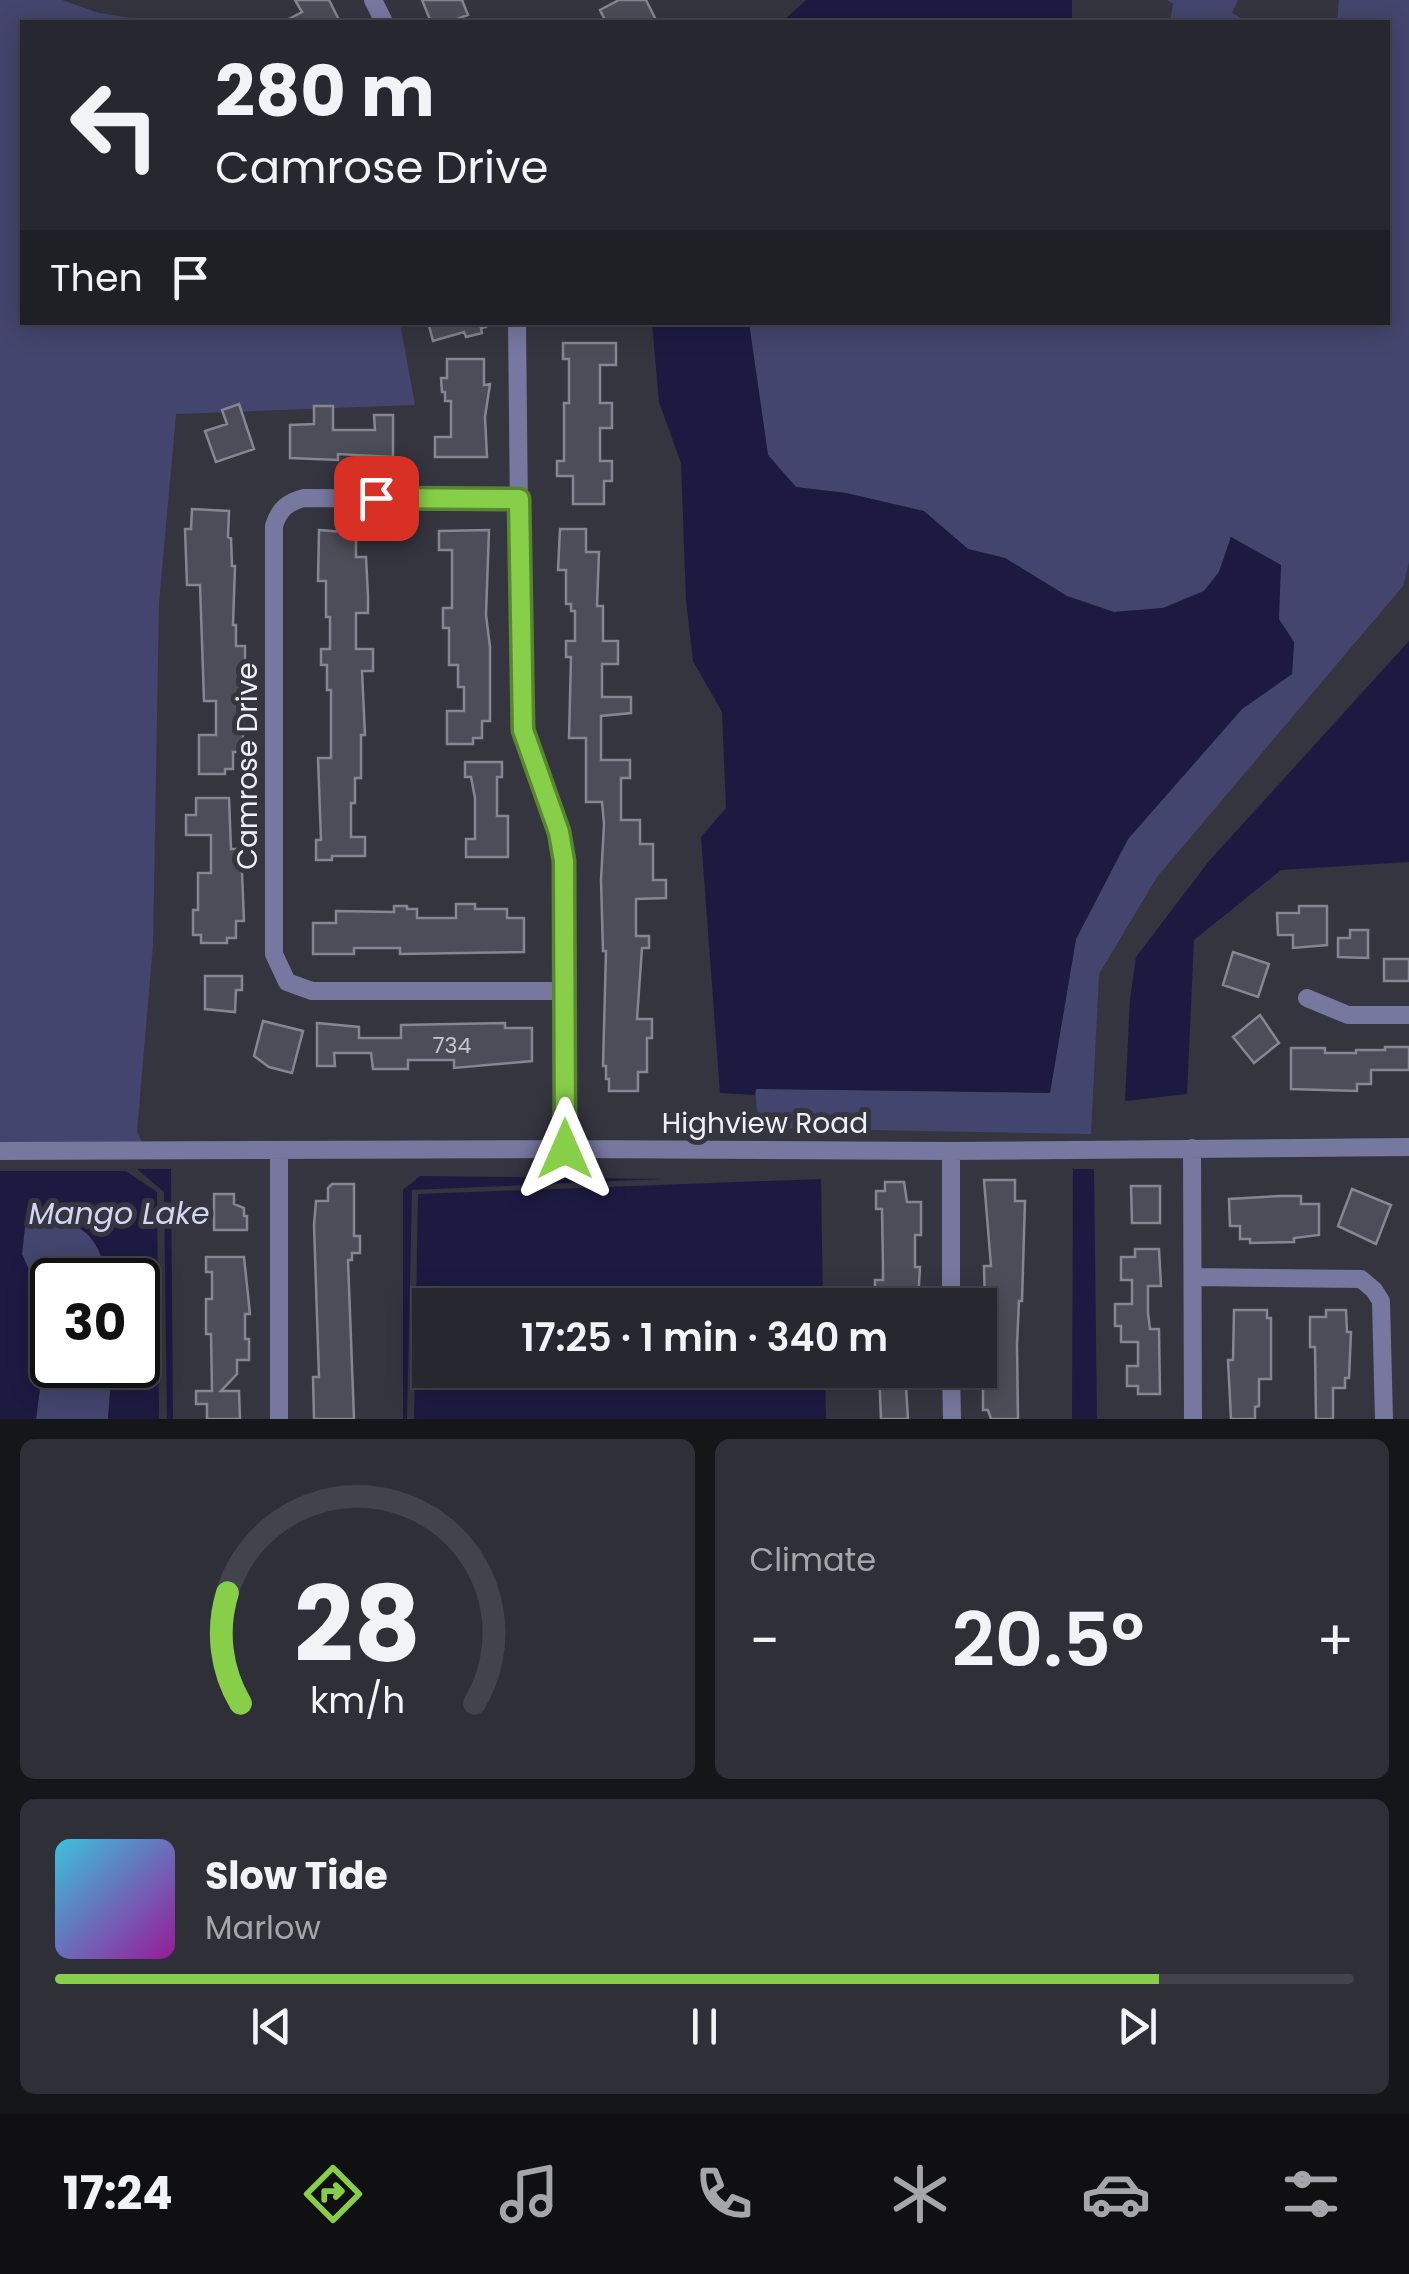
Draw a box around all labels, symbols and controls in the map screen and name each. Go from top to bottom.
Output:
text: 280 m [215,42,435,141]
icon: left [50,60,180,190]
text: Camrose Drive [215,136,548,199]
icon: arrive [163,250,218,305]
text: Then [50,251,143,304]
pin [334,456,419,541]
icon: arrive [349,471,404,526]
street label: Camrose Drive [228,662,267,870]
house number: 734 [433,1030,472,1061]
position arrow [513,1097,617,1201]
street label: Highview Road [662,1104,868,1143]
water label: Mango Lake [28,1192,210,1235]
speed limit sign: 30 [30,1258,160,1388]
text: 17:25 · 1 min · 340 m [521,1311,888,1364]
text: Climate [750,1537,876,1582]
text: 28 [294,1552,421,1697]
text: 20.5° [952,1587,1144,1692]
text: − [750,1602,780,1679]
text: + [1316,1602,1354,1679]
text: km/h [310,1675,405,1726]
text: Slow Tide [205,1849,388,1902]
text: Marlow [205,1905,321,1950]
icon: previous [244,1999,299,2054]
icon: pause [677,1999,732,2054]
icon: next [1110,1999,1165,2054]
icon: directions [298,2159,368,2229]
icon: music [494,2159,564,2229]
icon: phone [689,2159,759,2229]
icon: climate [885,2159,955,2229]
icon: car [1081,2159,1151,2229]
icon: filters [1276,2159,1346,2229]
text: 17:24 [63,2162,173,2225]

